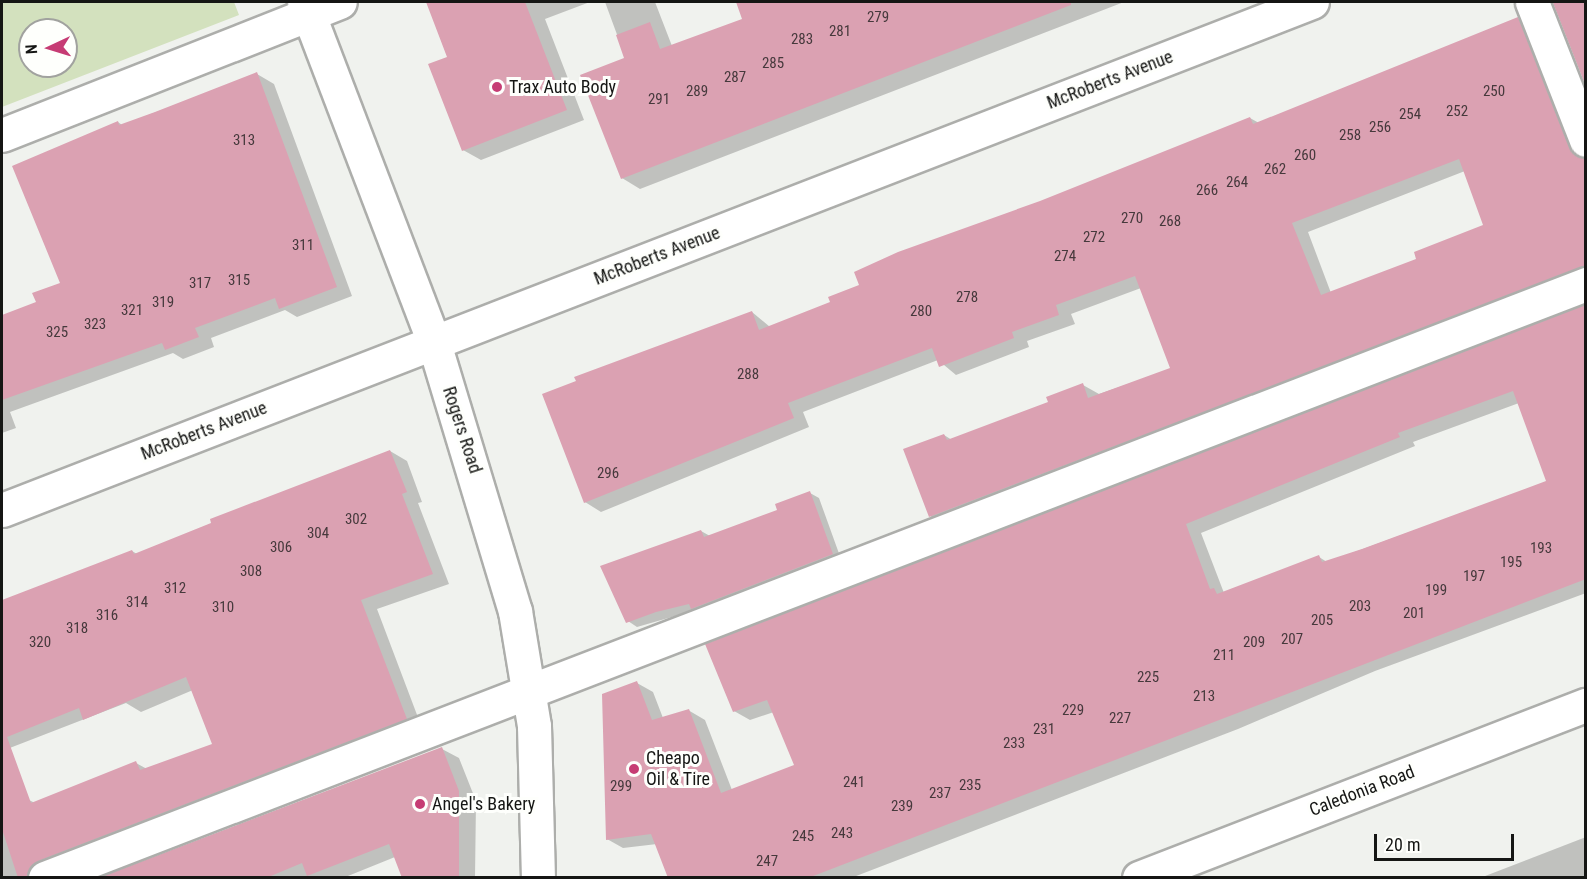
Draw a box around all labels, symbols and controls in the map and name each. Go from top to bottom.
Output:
house number: 279 [867,9,889,27]
north arrow [18,18,78,78]
house number: 281 [829,23,851,41]
house number: 283 [791,31,813,49]
text: N [22,44,41,55]
street label: McRoberts Avenue [1044,46,1176,114]
house number: 285 [762,55,784,73]
house number: 287 [724,69,746,87]
place label: Trax Auto Body [509,76,616,98]
marker: Trax Auto Body [490,80,504,94]
house number: 289 [686,83,708,101]
house number: 250 [1483,83,1505,101]
house number: 291 [648,91,670,109]
house number: 252 [1446,103,1468,121]
house number: 254 [1399,106,1421,124]
house number: 256 [1369,119,1391,137]
house number: 258 [1339,127,1361,145]
house number: 313 [233,132,255,150]
house number: 260 [1294,147,1316,165]
house number: 262 [1264,161,1286,179]
house number: 264 [1226,174,1248,192]
house number: 266 [1196,182,1218,200]
house number: 270 [1121,210,1143,228]
house number: 268 [1159,213,1181,231]
street label: McRoberts Avenue [591,222,723,290]
house number: 272 [1083,229,1105,247]
house number: 311 [292,237,314,255]
house number: 274 [1054,248,1076,266]
house number: 315 [228,272,250,290]
house number: 317 [189,275,211,293]
house number: 278 [956,289,978,307]
house number: 319 [152,294,174,312]
house number: 321 [121,302,143,320]
house number: 280 [910,303,932,321]
house number: 323 [84,316,106,334]
house number: 325 [46,324,68,342]
house number: 288 [737,366,759,384]
street label: Rogers Road [438,384,486,476]
street label: McRoberts Avenue [138,397,270,465]
house number: 296 [597,465,619,483]
house number: 302 [345,511,367,529]
house number: 304 [307,525,329,543]
house number: 306 [270,539,292,557]
house number: 193 [1530,540,1552,558]
house number: 195 [1500,554,1522,572]
house number: 308 [240,563,262,581]
house number: 197 [1463,568,1485,586]
house number: 312 [164,580,186,598]
house number: 199 [1425,582,1447,600]
house number: 314 [126,594,148,612]
house number: 203 [1349,598,1371,616]
house number: 310 [212,599,234,617]
house number: 201 [1403,605,1425,623]
house number: 316 [96,607,118,625]
house number: 205 [1311,612,1333,630]
house number: 318 [66,620,88,638]
house number: 207 [1281,631,1303,649]
house number: 320 [29,634,51,652]
house number: 209 [1243,634,1265,652]
house number: 211 [1213,647,1235,665]
house number: 225 [1137,669,1159,687]
house number: 213 [1193,688,1215,706]
house number: 229 [1062,702,1084,720]
house number: 227 [1109,710,1131,728]
house number: 231 [1033,721,1055,739]
house number: 233 [1003,735,1025,753]
place label: Cheapo Oil & Tire [646,748,710,790]
street label: Caledonia Road [1306,761,1418,821]
marker: Cheapo Oil & Tire [627,762,641,776]
house number: 241 [843,774,865,792]
house number: 235 [959,777,981,795]
house number: 299 [610,778,632,796]
house number: 237 [929,785,951,803]
place label: Angel's Bakery [432,793,535,815]
marker: Angel's Bakery [413,797,427,811]
house number: 239 [891,798,913,816]
scale bar [1377,822,1516,860]
house number: 243 [831,825,853,843]
house number: 245 [792,828,814,846]
text: 20 m [1385,834,1420,855]
house number: 247 [756,853,778,871]

